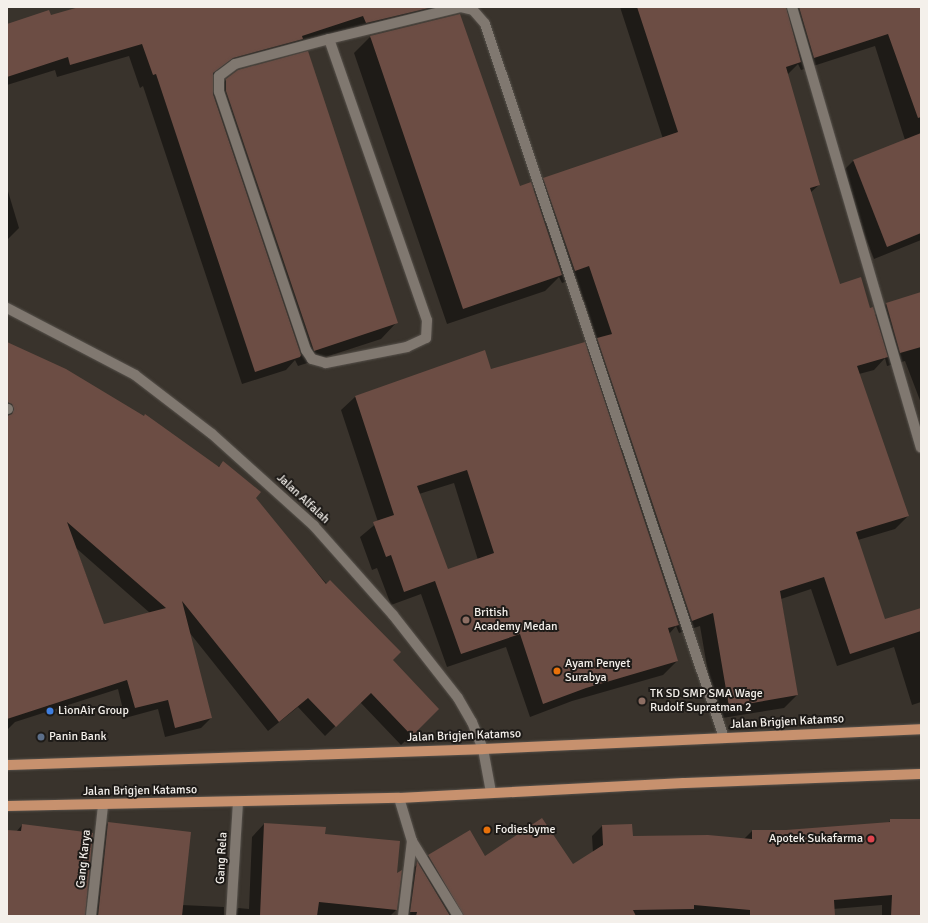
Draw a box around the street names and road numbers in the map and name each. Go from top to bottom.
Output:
street label: Jalan Alfalah [274,471,332,527]
street label: Jalan Brigjen Katamso [730,712,844,732]
street label: Jalan Brigjen Katamso [407,727,521,745]
street label: Jalan Brigjen Katamso [83,783,197,799]
street label: Gang Karya [74,829,94,889]
street label: Gang Rela [213,832,231,884]

